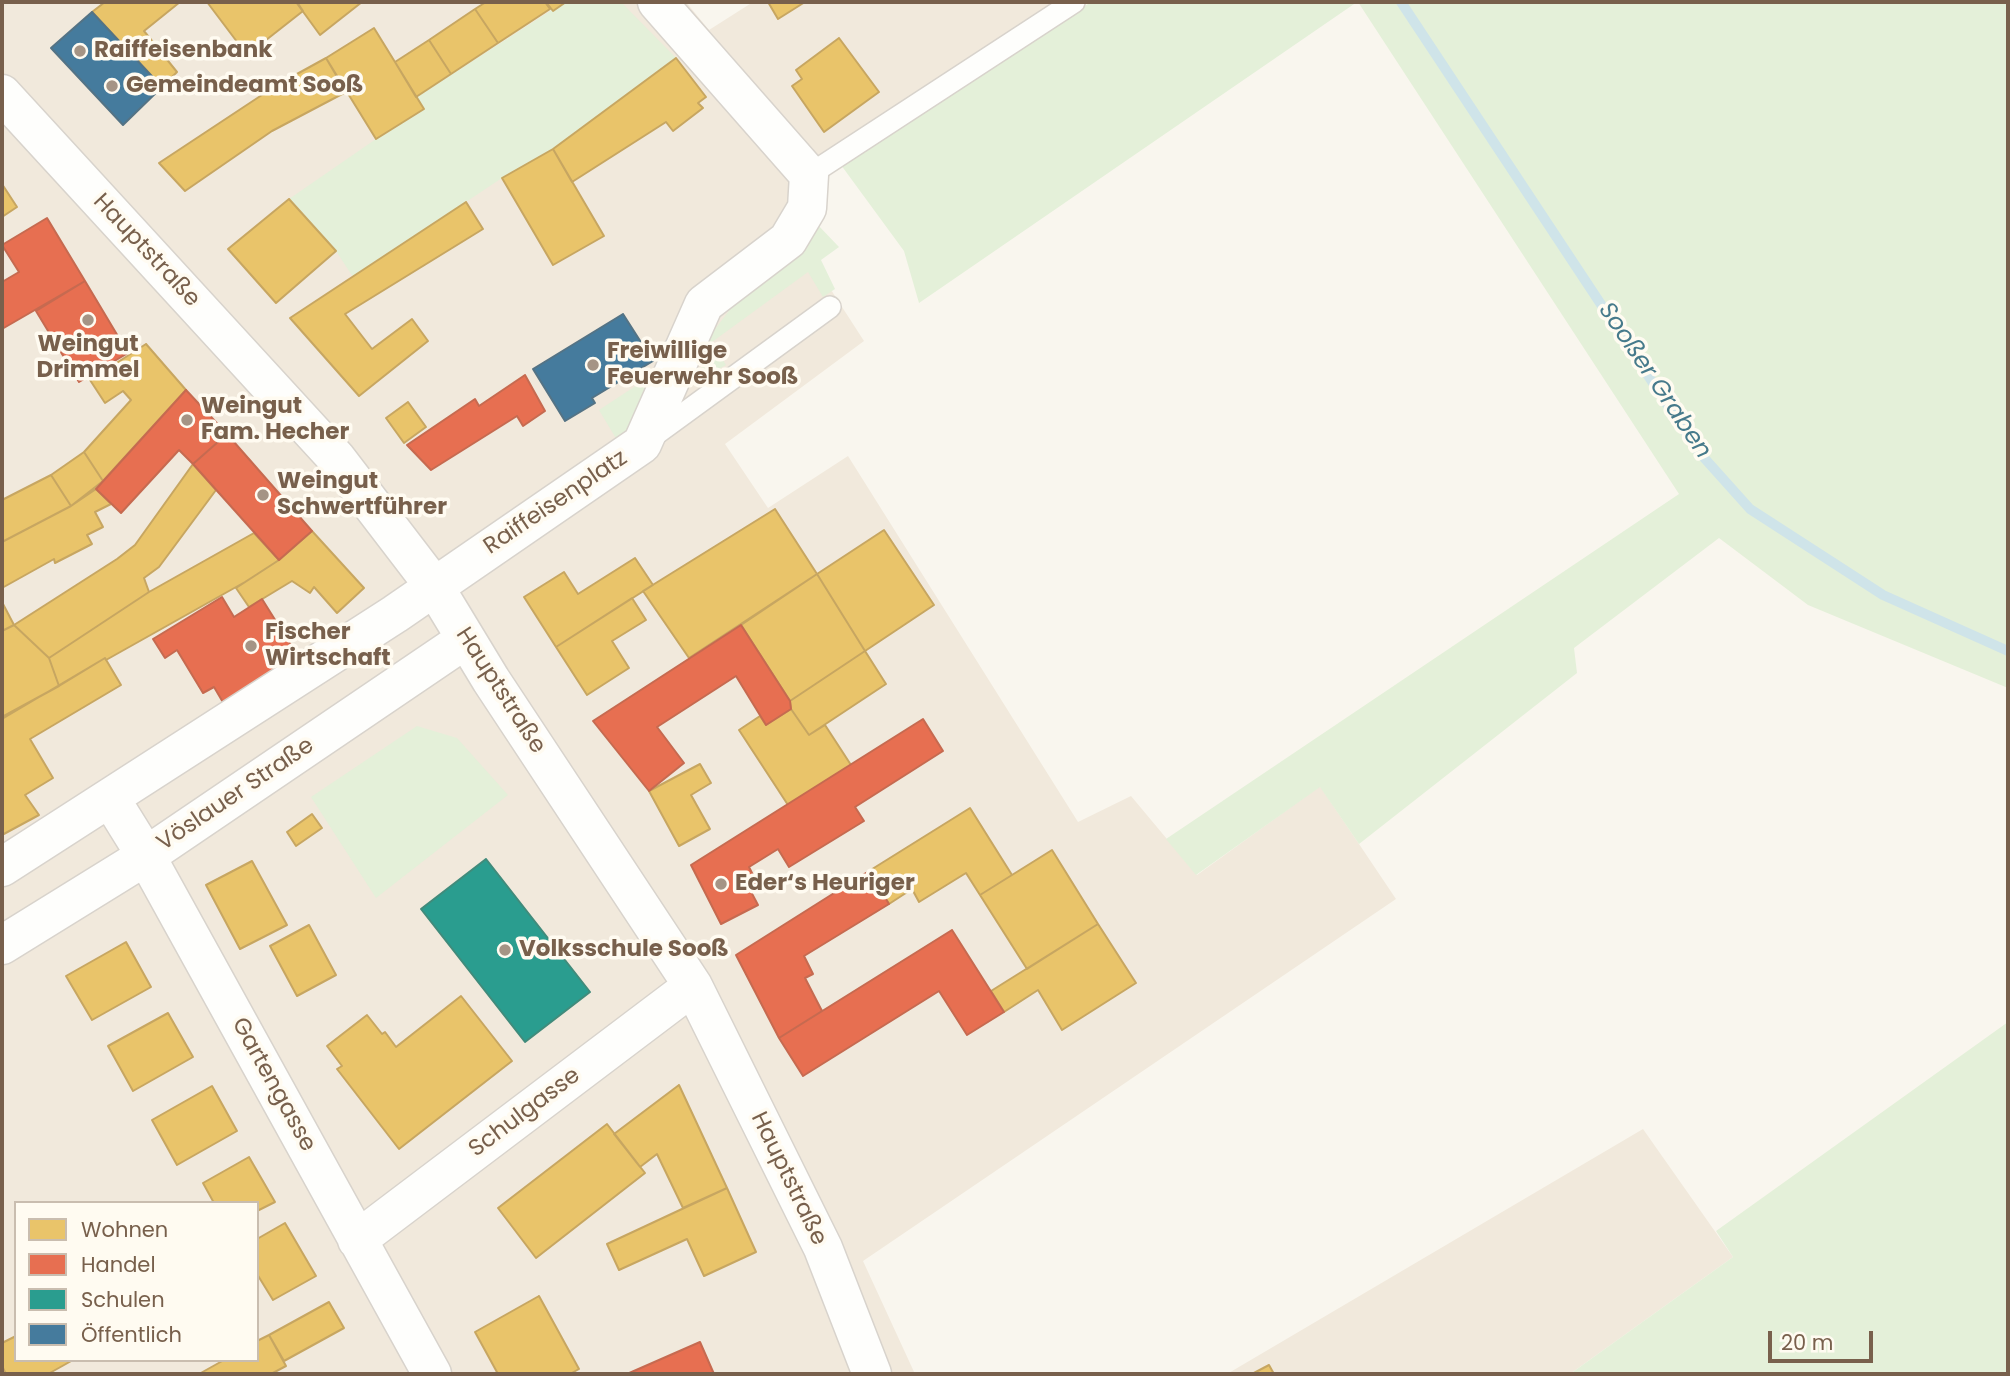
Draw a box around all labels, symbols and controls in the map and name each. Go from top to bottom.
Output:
place label: Raiffeisenbank [94,37,272,65]
marker: Raiffeisenbank [72,43,88,59]
place label: Gemeindeamt Sooß [126,72,363,100]
marker: Gemeindeamt Sooß [104,78,120,94]
street label: Hauptstraße [87,189,205,313]
water label: Sooßer Graben [1591,298,1717,464]
marker: Weingut Drimmel [80,312,96,328]
place label: Weingut Drimmel [36,331,140,385]
place label: Freiwillige Feuerwehr Sooß [607,338,798,392]
marker: Freiwillige Feuerwehr Sooß [585,357,601,373]
place label: Weingut Fam. Hecher [201,393,349,447]
marker: Weingut Fam. Hecher [179,412,195,428]
street label: Raiffeisenplatz [479,445,633,561]
place label: Weingut Schwertführer [277,468,447,522]
marker: Weingut Schwertführer [255,487,271,503]
place label: Fischer Wirtschaft [265,619,391,673]
street label: Hauptstraße [449,623,551,759]
marker: Fischer Wirtschaft [243,638,259,654]
street label: Vöslauer Straße [152,732,320,858]
place label: Eder‘s Heuriger [735,870,915,898]
marker: Eder‘s Heuriger [713,876,729,892]
place label: Volksschule Sooß [519,936,729,964]
marker: Volksschule Sooß [497,942,513,958]
street label: Gartengasse [225,1013,321,1157]
street label: Schulgasse [464,1062,586,1164]
street label: Hauptstraße [744,1108,832,1250]
legend [14,1201,259,1362]
text: Wohnen [81,1215,168,1244]
text: Handel [81,1250,156,1279]
text: Schulen [81,1285,165,1314]
scale bar [1772,1316,1877,1360]
text: Öffentlich [81,1320,182,1349]
text: 20 m [1781,1328,1834,1357]

